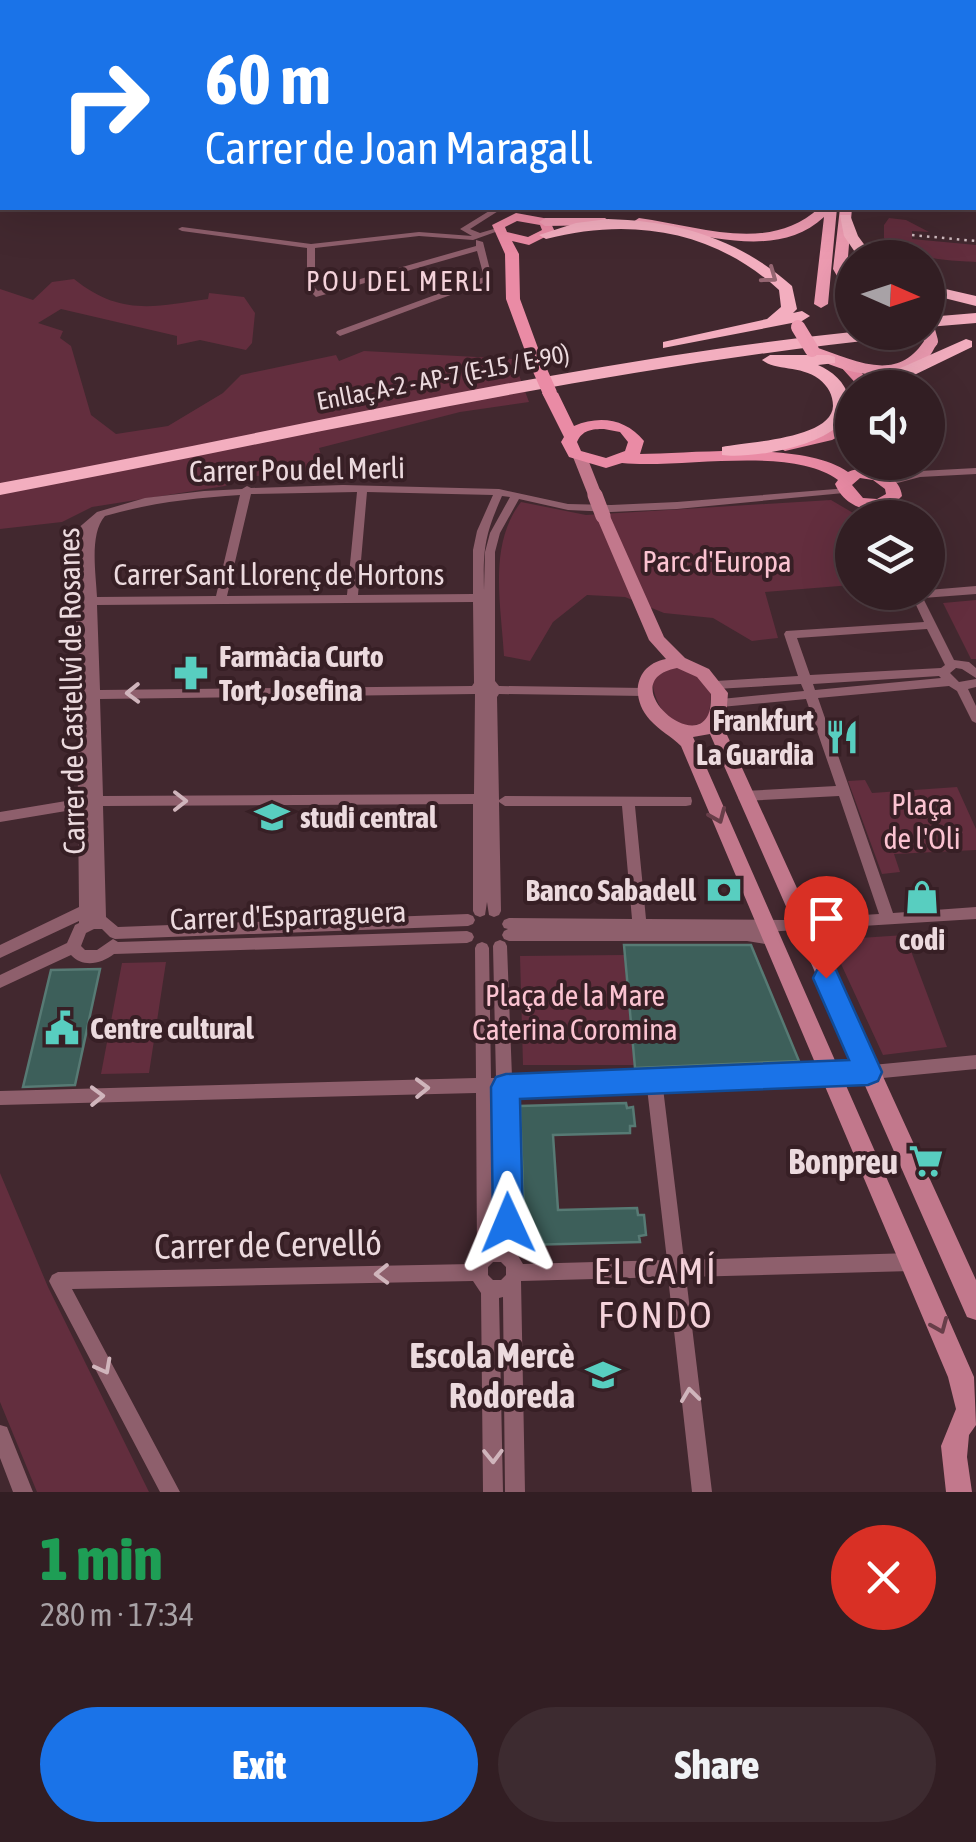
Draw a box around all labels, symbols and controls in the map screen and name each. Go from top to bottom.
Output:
text: 60 m [205,39,331,119]
icon: right [40,40,170,170]
text: Carrer de Joan Maragall [205,122,593,174]
north arrow [835,240,945,350]
map controls [835,240,945,610]
one-way arrow [759,264,777,282]
district label: POU DEL MERLI [306,265,494,297]
street label: Enllaç A-2 - AP-7 (E-15 / E-90) [314,339,572,415]
button: sound [835,370,945,480]
street label: Carrer Pou del Merli [189,450,405,488]
button: layers [835,500,945,610]
street label: Carrer de Castellví de Rosanes [51,527,91,855]
park label: Parc d'Europa [642,544,792,578]
street label: Carrer Sant Llorenç de Hortons [114,557,444,591]
place label: Farmàcia Curto Tort, Josefina [219,639,384,707]
pharmacy icon: Farmàcia Curto Tort, Josefina [172,654,210,692]
one-way arrow [124,682,140,704]
place label: Frankfurt La Guardia [696,703,814,771]
restaurant icon: Frankfurt La Guardia [823,718,861,756]
park label: Plaça de l'Oli [883,787,961,855]
one-way arrow [172,790,188,812]
school or university icon: studi central [253,798,291,836]
place label: studi central [300,800,438,834]
one-way arrow [706,806,726,824]
bank icon: Banco Sabadell [705,871,743,909]
place label: Banco Sabadell [526,873,697,907]
pin [784,876,869,979]
shop icon: codi [903,878,941,916]
icon: arrive [799,891,854,946]
street label: Carrer d'Esparraguera [169,894,407,936]
place label: codi [899,922,945,956]
park label: Plaça de la Mare Caterina Coromina [472,978,678,1046]
public building icon: Centre cultural [43,1009,81,1047]
place label: Centre cultural [90,1011,255,1045]
one-way arrow [416,1077,431,1099]
one-way arrow [90,1085,106,1106]
place label: Bonpreu [788,1141,898,1181]
supermarket icon: Bonpreu [907,1142,945,1180]
position arrow [456,1171,560,1275]
street label: Carrer de Cervelló [154,1222,382,1266]
district label: EL CAMÍ FONDO [594,1249,718,1336]
one-way arrow [373,1264,389,1285]
one-way arrow [928,1317,948,1334]
place label: Escola Mercè Rodoreda [409,1335,575,1415]
one-way arrow [91,1356,111,1374]
school or university icon: Escola Mercè Rodoreda [584,1356,622,1394]
one-way arrow [680,1387,701,1403]
one-way arrow [482,1448,503,1464]
text: 1 min [40,1524,163,1593]
button: close [831,1525,936,1630]
text: 280 m · 17:34 [40,1596,194,1633]
button: Exit [40,1707,478,1822]
button: Share [498,1707,936,1822]

